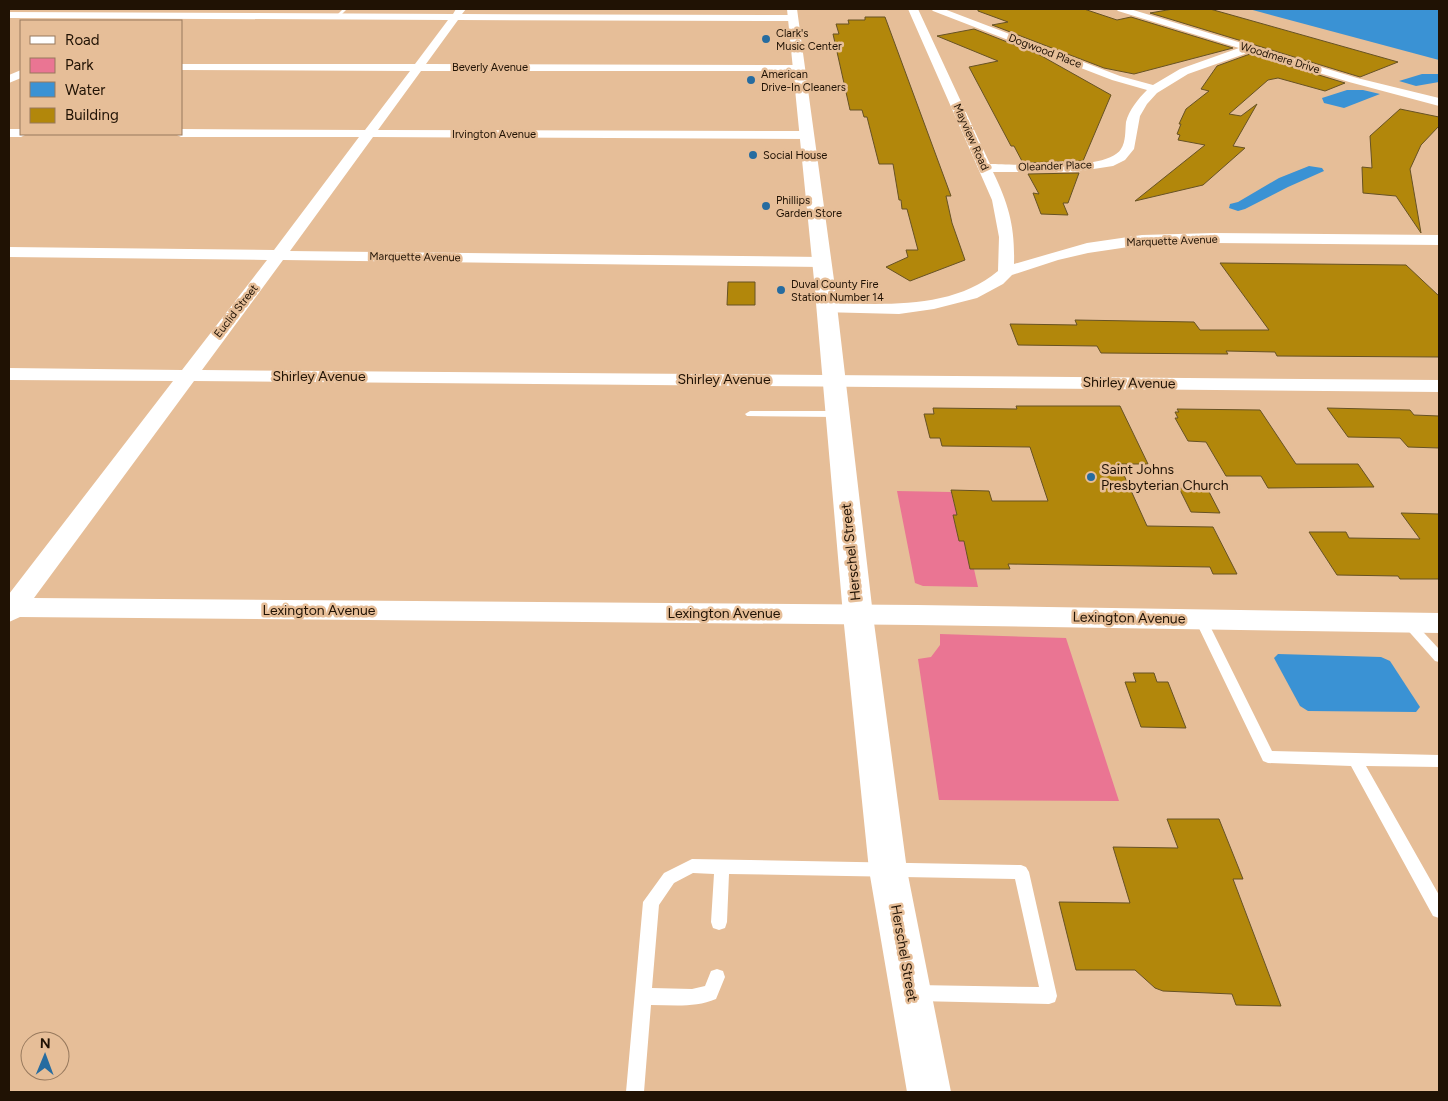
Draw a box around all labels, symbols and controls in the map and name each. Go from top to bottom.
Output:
legend [20,20,182,135]
place label: Clark's Music Center [776,27,842,53]
text: Road [65,31,100,49]
street label: Dogwood Place [1007,31,1083,71]
marker: Clark's Music Center [760,33,772,45]
street label: Woodmere Drive [1239,40,1321,76]
text: Park [65,56,94,74]
street label: Beverly Avenue [452,61,528,74]
place label: American Drive-In Cleaners [761,68,846,94]
marker: American Drive-In Cleaners [745,74,757,86]
text: Water [65,81,105,99]
street label: Mayview Road [951,102,991,172]
text: Building [65,106,119,124]
street label: Irvington Avenue [452,128,536,141]
marker: Social House [747,149,759,161]
place label: Social House [763,149,827,162]
street label: Oleander Place [1018,158,1092,174]
place label: Phillips Garden Store [776,194,842,220]
marker: Phillips Garden Store [760,200,772,212]
street label: Marquette Avenue [1126,233,1218,249]
street label: Marquette Avenue [369,250,461,264]
place label: Duval County Fire Station Number 14 [791,278,884,304]
street label: Euclid Street [211,282,261,340]
marker: Duval County Fire Station Number 14 [775,284,787,296]
street label: Shirley Avenue [272,368,366,385]
street label: Shirley Avenue [677,371,771,388]
street label: Shirley Avenue [1082,374,1176,392]
place label: Saint Johns Presbyterian Church [1101,461,1229,494]
marker: Saint Johns Presbyterian Church [1085,471,1097,483]
street label: Herschel Street [837,502,865,602]
street label: Lexington Avenue [263,602,376,619]
street label: Lexington Avenue [668,605,781,622]
street label: Lexington Avenue [1072,609,1186,627]
street label: Herschel Street [887,903,921,1003]
north arrow [20,1031,70,1081]
text: N [40,1035,51,1052]

